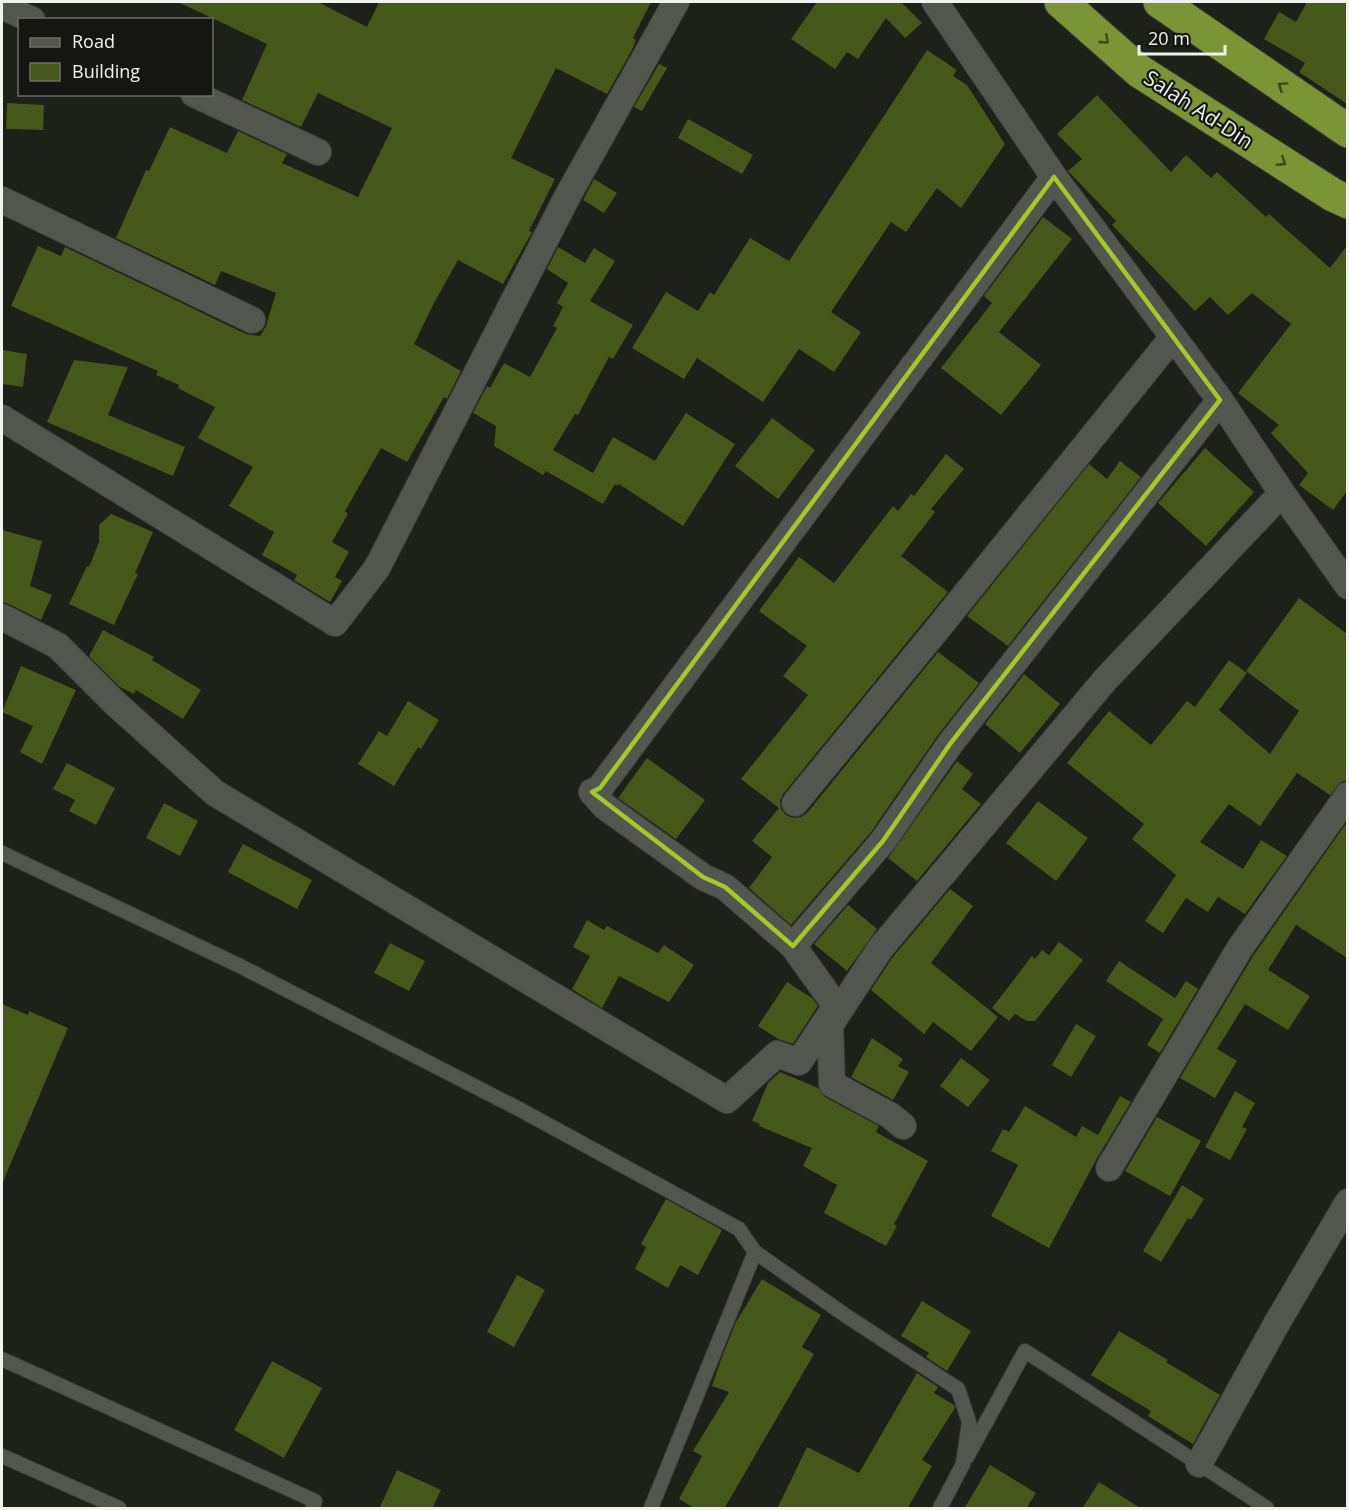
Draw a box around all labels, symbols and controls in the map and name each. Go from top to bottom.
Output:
legend [18,18,213,96]
scale bar [1139,18,1224,56]
text: 20 m [1148,26,1190,50]
text: Road [72,29,115,53]
one-way arrow [1098,33,1109,44]
text: Building [72,59,140,83]
street label: Salah Ad-Din [1139,63,1259,155]
one-way arrow [1278,82,1289,93]
one-way arrow [1276,155,1286,167]

